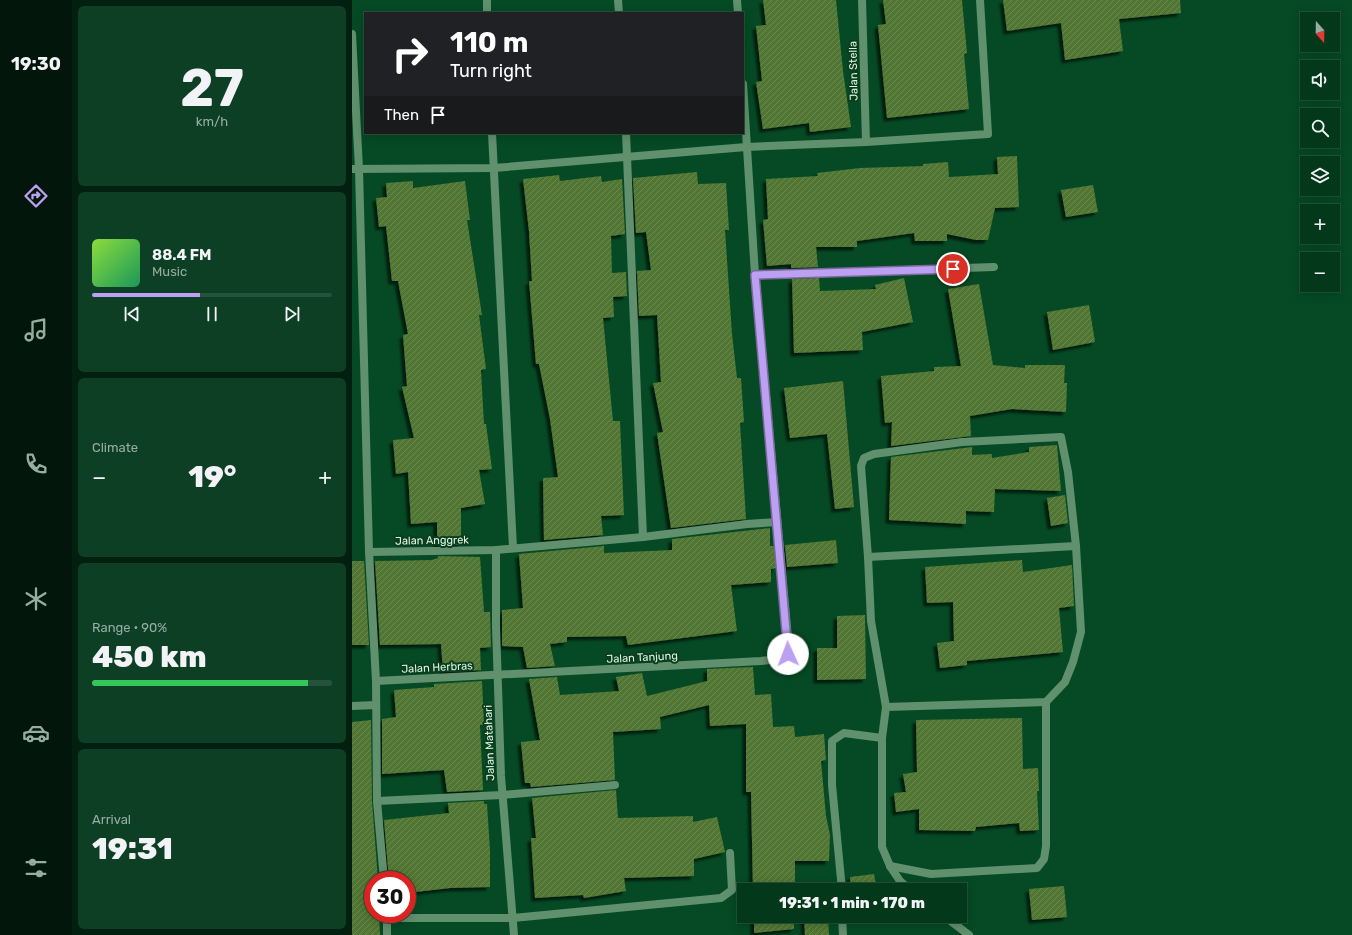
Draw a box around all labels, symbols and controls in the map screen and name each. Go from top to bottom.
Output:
north arrow [1300,12,1340,52]
map controls [1300,12,1340,292]
text: 110 m [450,26,528,59]
icon: right [384,28,436,80]
street label: Jalan Stella [846,41,861,101]
text: 19:30 [11,53,61,75]
text: 27 [180,57,244,119]
text: Turn right [450,60,532,82]
button: sound [1300,60,1340,100]
icon: arrive [427,104,449,126]
text: Then [384,106,419,124]
button: search [1300,108,1340,148]
text: km/h [196,114,228,129]
button: layers [1300,156,1340,196]
icon: directions [22,182,50,210]
button: + [1300,204,1340,244]
text: 88.4 FM [152,246,212,264]
pin [936,252,970,286]
button: − [1300,252,1340,292]
icon: arrive [942,258,964,280]
text: Music [152,264,187,279]
icon: previous [121,303,143,325]
icon: pause [201,303,223,325]
icon: next [281,303,303,325]
icon: music [22,316,50,344]
text: Climate [92,440,138,455]
icon: phone [22,450,50,478]
text: 19° [188,459,236,495]
text: − [92,464,106,491]
text: + [318,464,332,491]
street label: Jalan Anggrek [395,533,469,548]
icon: climate [22,585,50,613]
text: Range · 90% [92,620,167,635]
position arrow [767,633,809,675]
text: 450 km [92,639,207,675]
street label: Jalan Tanjung [606,649,678,666]
street label: Jalan Herbras [401,659,474,676]
street label: Jalan Matahari [482,705,497,781]
icon: car [22,719,50,747]
text: Arrival [92,812,131,827]
text: 19:31 [92,831,173,867]
icon: filters [22,854,50,882]
speed limit sign: 30 [364,871,416,923]
text: 19:31 · 1 min · 170 m [779,894,925,912]

